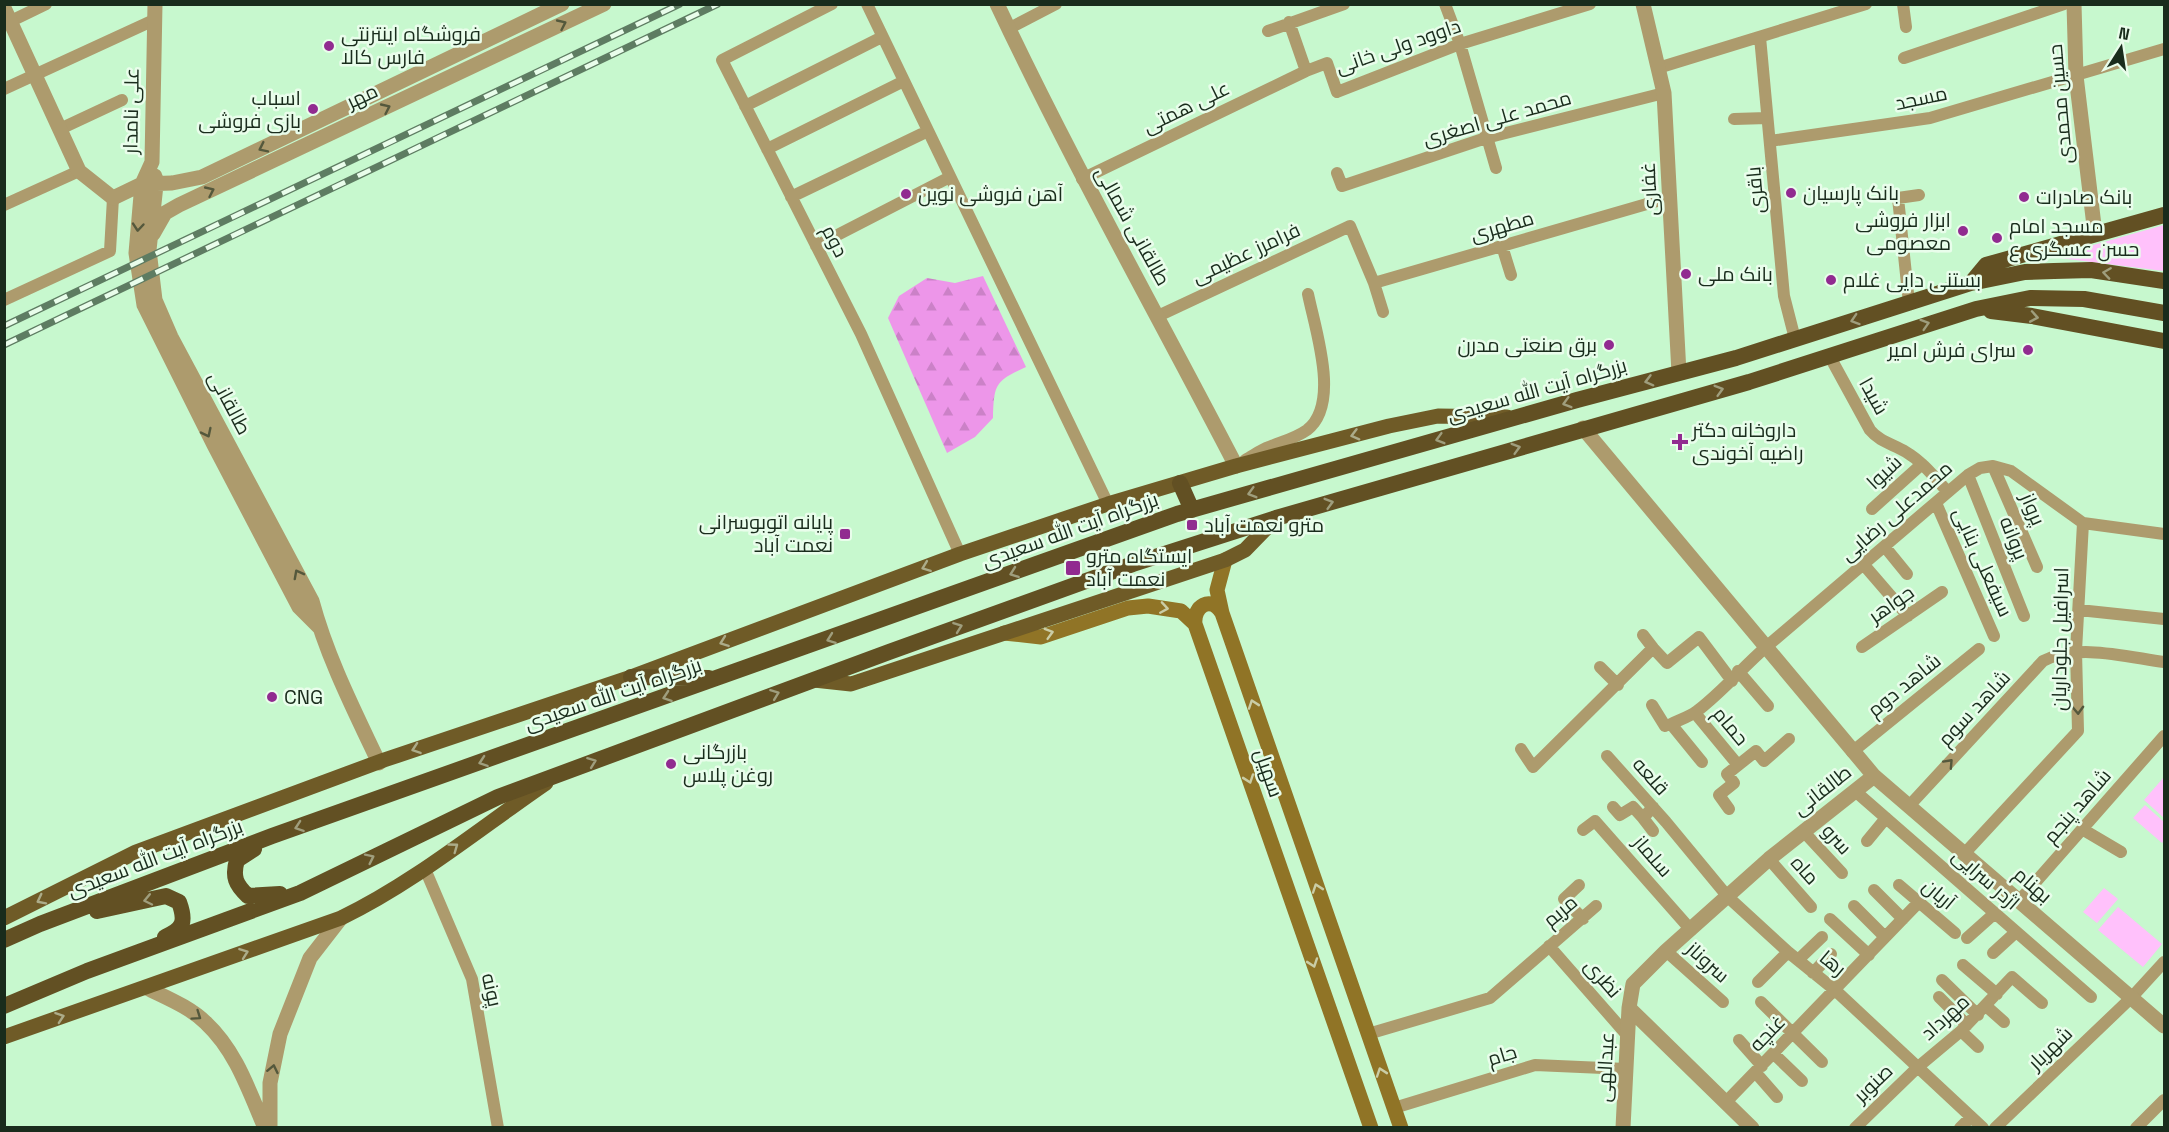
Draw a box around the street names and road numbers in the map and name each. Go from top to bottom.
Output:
street label: داوود ولی خانی [1332,12,1464,80]
street label: حسین محمدی [2042,43,2078,165]
street label: علی نامدار [117,68,145,155]
street label: علی همتی [1138,75,1234,139]
street label: مهر [341,77,382,115]
street label: مسجد [1892,80,1950,116]
street label: محمد علی اصغری [1420,84,1574,152]
street label: طالقانی شمالی [1090,162,1176,290]
street label: غفاری [1635,162,1663,216]
street label: باقری [1740,165,1770,215]
street label: مطهری [1467,205,1537,247]
street label: فرامرز عظیمی [1188,217,1304,289]
street label: دوم [815,220,854,262]
street label: بزرگراه آیت الله سعیدی [1444,352,1630,428]
street label: طالقانی [203,367,257,439]
street label: شیدا [1853,373,1895,419]
street label: شیوا [1861,449,1907,495]
street label: محمدعلی رضایی [1834,455,1958,567]
street label: بزرگراه آیت الله سعیدی [978,486,1162,574]
street label: پرواز [2014,488,2052,530]
street label: سیفعلی بنایی [1947,503,2019,621]
street label: پروانه [1994,512,2035,564]
street label: اسرافیل جلوداریان [2046,567,2074,711]
street label: جواهر [1862,579,1919,630]
street label: شاهد دوم [1862,647,1947,723]
street label: بزرگراه آیت الله سعیدی [521,651,705,737]
street label: شاهد سوم [1932,664,2017,752]
street label: حمام [1706,701,1755,751]
street label: سهیل [1249,745,1289,801]
street label: قلعه [1627,751,1675,801]
street label: طالقانی [1787,759,1857,821]
street label: شاهد پنجم [2037,763,2117,849]
street label: بزرگراه آیت الله سعیدی [64,813,246,903]
street label: سرو [1816,818,1858,860]
street label: سلماز [1627,829,1678,882]
street label: اژدر سرایی [1947,843,2025,915]
street label: ماه [1785,850,1825,890]
street label: بهنام [2008,861,2058,910]
street label: آریان [1917,873,1961,916]
street label: مریم [1537,889,1583,934]
street label: سروناز [1680,935,1735,988]
street label: رها [1814,944,1852,982]
street label: نظری [1579,953,1627,1003]
street label: پونه [476,971,509,1010]
street label: مهرداد [1915,988,1975,1046]
street label: غنچه [1743,1009,1791,1057]
street label: شهریار [2021,1021,2078,1076]
street label: عبدالهی [1590,1031,1620,1103]
street label: جام [1484,1038,1520,1073]
street label: صنوبر [1847,1058,1898,1109]

